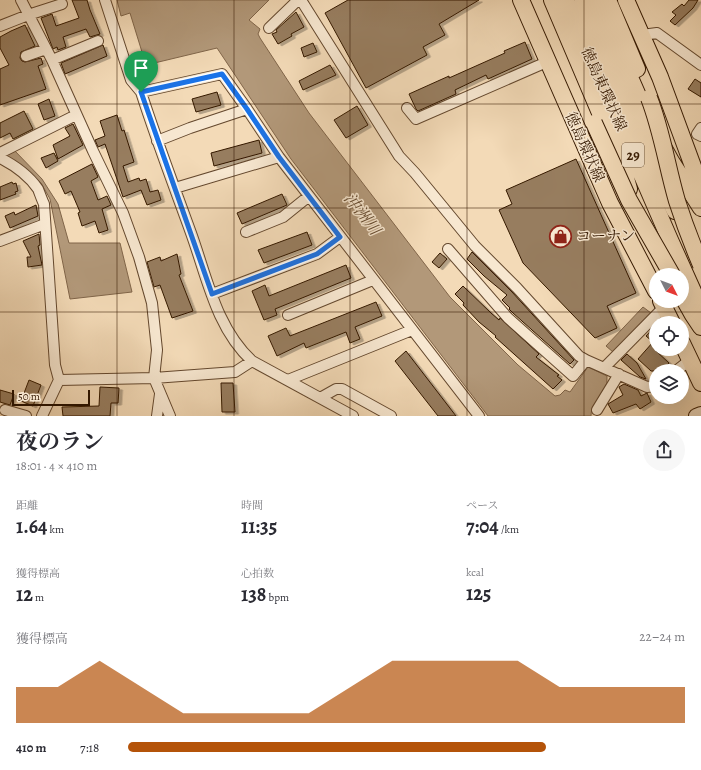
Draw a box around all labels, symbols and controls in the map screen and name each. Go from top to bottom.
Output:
street label: 徳島東環状線 [577,44,631,134]
pin [124,51,158,92]
icon: arrive [130,57,152,79]
street label: 徳島環状線 [561,109,609,185]
road number: 29 [622,143,644,167]
water label: 沖洲川 [339,188,387,241]
shop icon: コーナン [548,223,574,249]
place label: コーナン [576,226,635,246]
north arrow [649,268,689,308]
map controls [649,268,689,404]
button: locate [649,316,689,356]
button: layers [649,364,689,404]
scale bar [12,388,90,407]
text: 50 m [18,389,40,404]
text: 夜のラン [16,427,104,457]
button: share [643,429,685,471]
text: 18:01 · 4 × 410 m [16,457,97,474]
text: 距離 [16,498,38,513]
text: 時間 [241,498,263,513]
text: ペース [466,498,498,513]
text: 1.64 [16,513,47,540]
text: 11:35 [241,513,277,540]
text: 7:04 [466,513,499,540]
text: km [47,522,64,537]
text: /km [499,522,519,537]
text: kcal [466,565,484,580]
text: 獲得標高 [16,566,60,581]
text: 心拍数 [241,566,274,581]
text: 125 [466,580,491,607]
text: 12 [16,581,33,608]
text: 138 [241,581,266,608]
text: m [33,590,44,605]
text: bpm [266,590,289,605]
text: 22–24 m [639,628,685,645]
text: 獲得標高 [16,630,68,647]
text: 410 m [16,739,46,756]
text: 7:18 [80,739,99,756]

